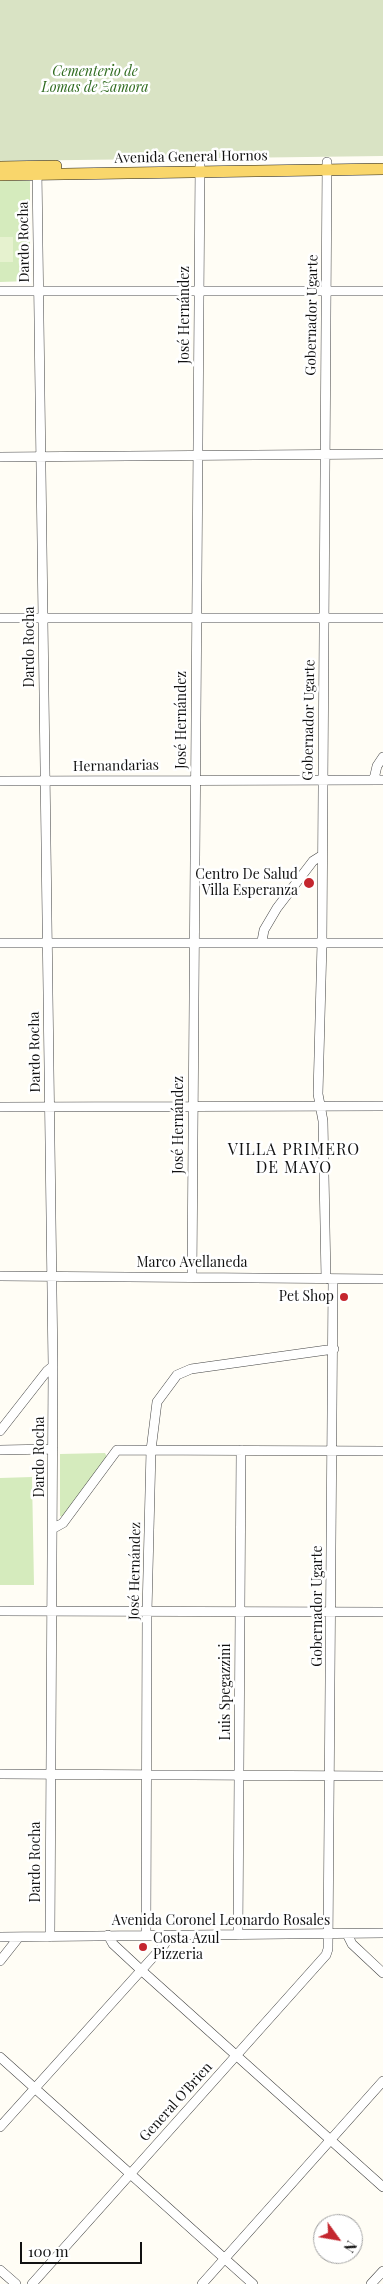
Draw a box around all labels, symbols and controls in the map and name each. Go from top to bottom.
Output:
park label: Cementerio de Lomas de Zamora [41,64,149,96]
street label: Avenida General Hornos [114,147,268,167]
street label: Dardo Rocha [15,201,33,283]
street label: Gobernador Ugarte [303,254,321,376]
street label: José Hernández [177,266,193,364]
street label: Dardo Rocha [22,606,38,688]
street label: Gobernador Ugarte [300,659,318,781]
street label: José Hernández [174,671,190,769]
street label: Hernandarias [73,757,159,775]
place label: Centro De Salud Villa Esperanza [195,867,298,900]
marker: Centro De Salud Villa Esperanza [302,876,316,890]
street label: Dardo Rocha [26,1011,44,1093]
street label: José Hernández [171,1076,187,1174]
district label: VILLA PRIMERO DE MAYO [226,1140,362,1178]
street label: Marco Avellaneda [136,1255,248,1271]
place label: Pet Shop [279,1289,334,1305]
marker: Pet Shop [338,1291,350,1303]
street label: Dardo Rocha [32,1416,48,1498]
street label: José Hernández [126,1522,144,1620]
street label: Gobernador Ugarte [310,1545,326,1667]
street label: Luis Spegazzini [218,1643,234,1741]
street label: Dardo Rocha [28,1821,44,1903]
street label: Avenida Coronel Leonardo Rosales [112,1913,330,1929]
place label: Costa Azul Pizzeria [153,1931,220,1964]
marker: Costa Azul Pizzeria [137,1941,149,1953]
street label: General O'Brien [136,2059,216,2145]
north arrow [313,2214,363,2264]
scale bar [22,2232,145,2264]
text: N [340,2237,361,2256]
text: 100 m [28,2241,69,2261]

